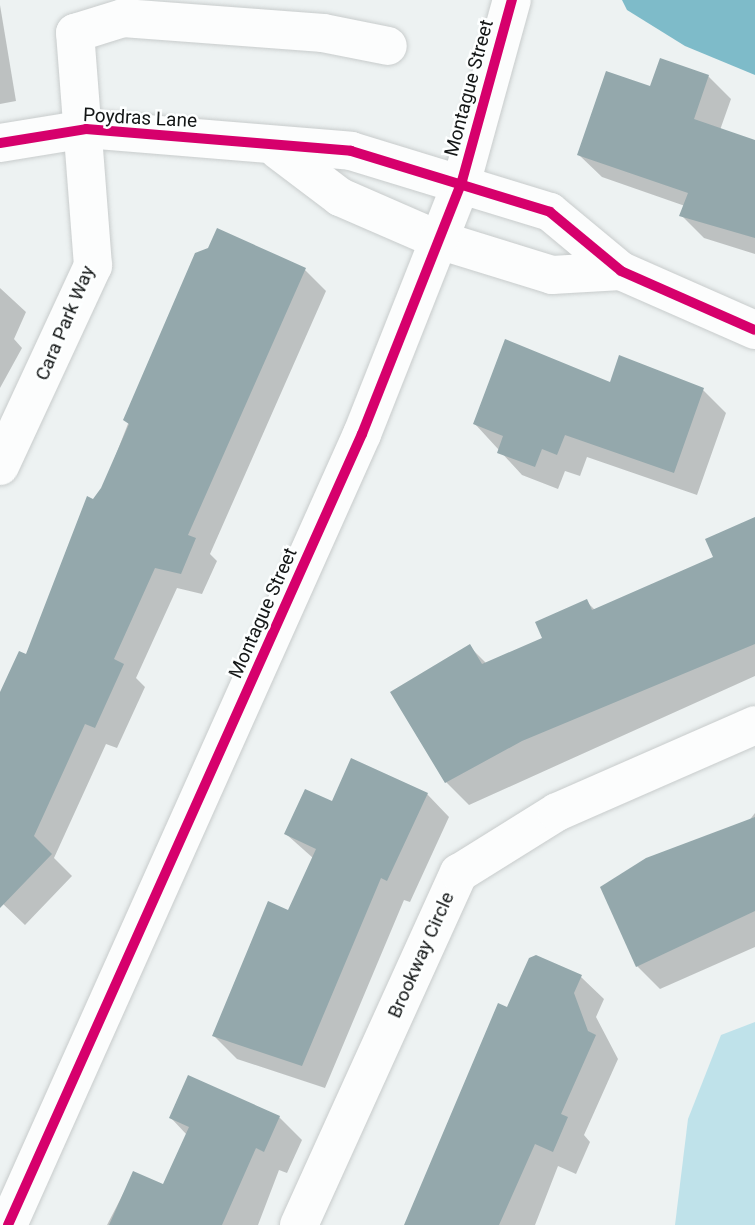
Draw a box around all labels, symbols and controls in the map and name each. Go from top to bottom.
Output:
street label: Montague Street [440,17,498,159]
street label: Poydras Lane [82,104,198,132]
street label: Cara Park Way [31,262,99,384]
street label: Montague Street [224,544,302,682]
street label: Brookway Circle [383,888,459,1022]

